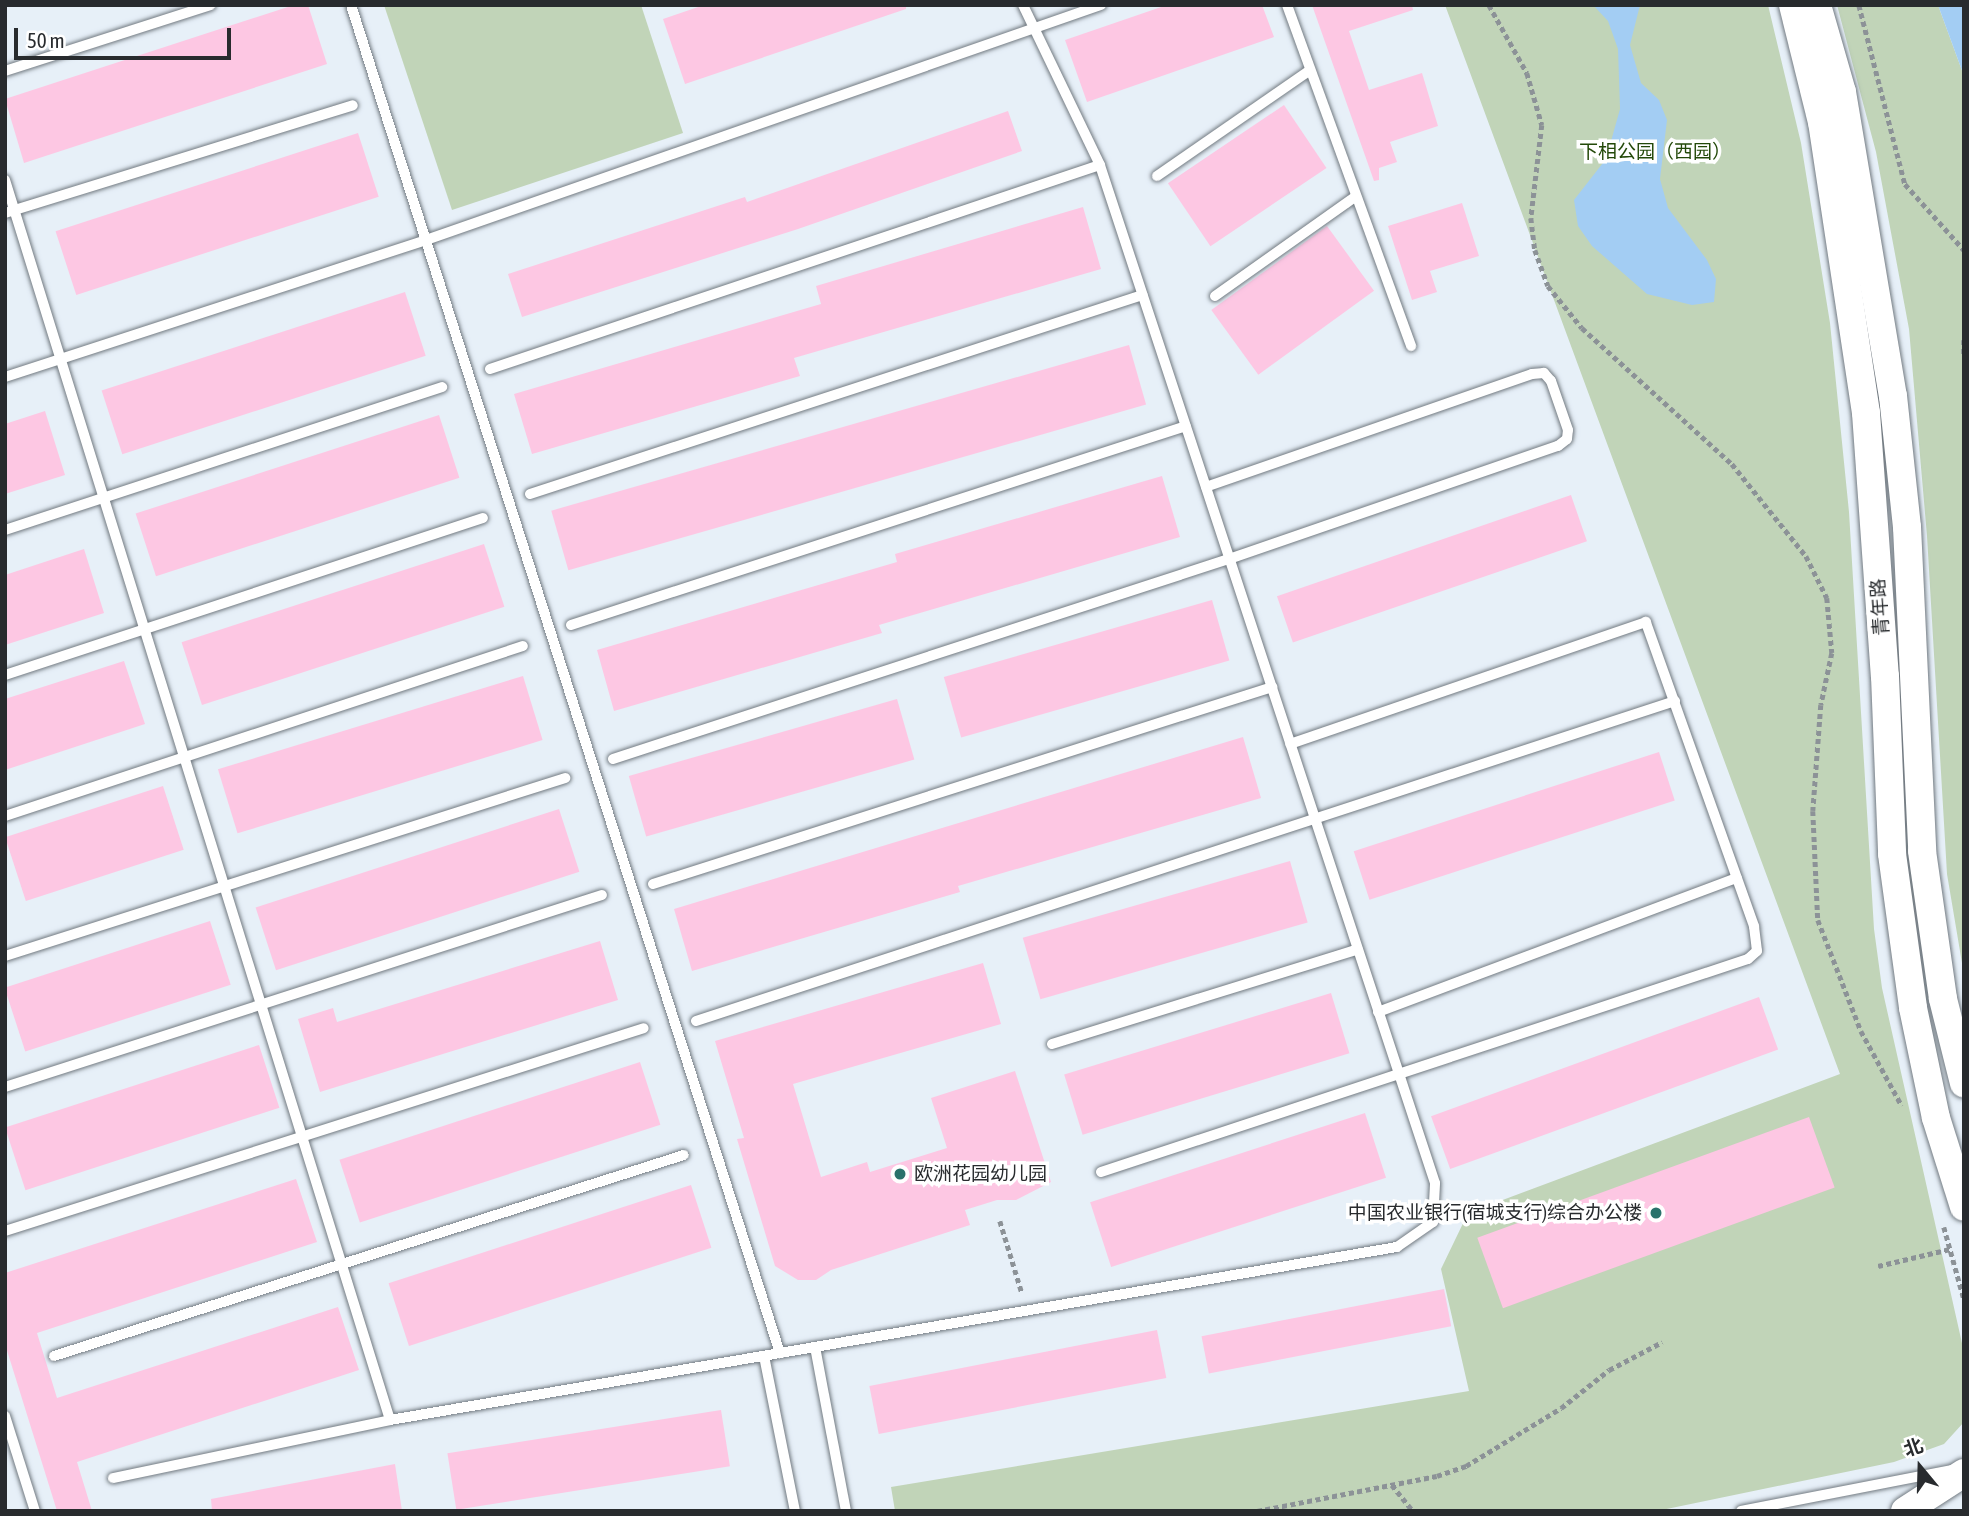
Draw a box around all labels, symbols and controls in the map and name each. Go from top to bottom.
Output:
scale bar [18,14,234,58]
text: 50 m [27,28,65,52]
park label: 下相公园（西园） [1579,141,1731,163]
street label: 青年路 [1867,578,1893,636]
place label: 欧洲花园幼儿园 [914,1163,1047,1185]
marker: 欧洲花园幼儿园 [892,1166,908,1182]
place label: 中国农业银行(宿城支行)综合办公楼 [1348,1202,1642,1224]
marker: 中国农业银行(宿城支行)综合办公楼 [1648,1205,1664,1221]
north arrow [1885,1432,1955,1502]
text: 北 [1901,1434,1926,1461]

